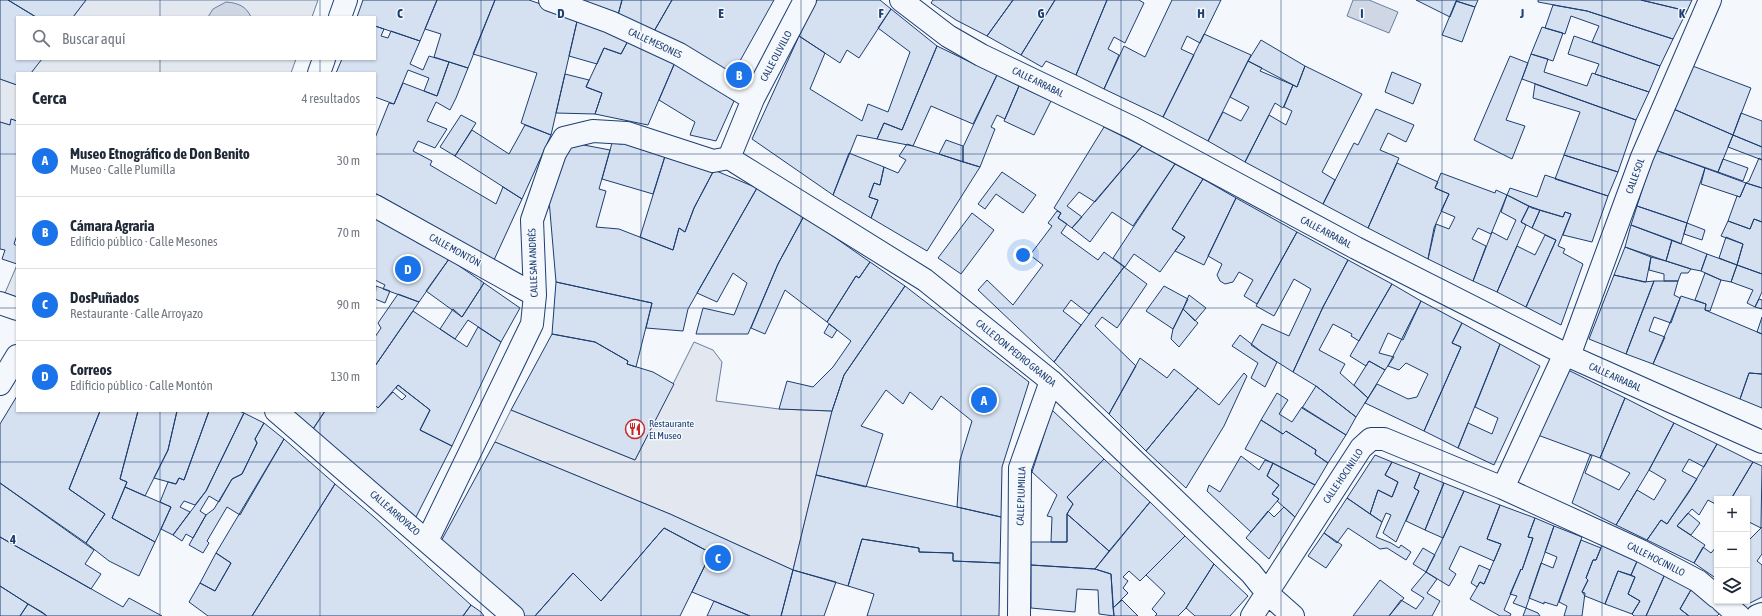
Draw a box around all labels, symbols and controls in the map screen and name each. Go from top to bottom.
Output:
text: C [397,6,403,21]
text: D [557,6,565,21]
text: E [718,6,724,21]
text: F [878,6,884,21]
text: G [1038,6,1045,21]
text: H [1197,6,1205,21]
text: I [1360,6,1364,21]
text: J [1519,6,1524,21]
text: K [1679,6,1686,21]
search box [16,16,376,60]
street label: CALLE MESONES [626,26,684,60]
icon: search [30,27,52,49]
street label: CALLE OLIVILLO [758,29,794,83]
text: Buscar aquí [62,30,125,47]
pin: B [726,60,752,90]
street label: CALLE ARRABAL [1010,65,1066,99]
text: Cerca [32,88,67,108]
text: 4 resultados [301,91,360,106]
text: Museo Etnográfico de Don Benito [70,145,250,162]
text: A [42,153,48,168]
text: 30 m [337,153,360,168]
street label: CALLE SOL [1624,157,1646,195]
text: Museo · Calle Plumilla [70,162,176,177]
street label: CALLE ARRABAL [1299,214,1353,250]
text: Cámara Agraria [70,217,154,234]
text: B [42,225,48,240]
text: 70 m [337,225,360,240]
street label: CALLE SAN ANDRÉS [526,228,540,298]
street label: CALLE MONTÓN [427,231,483,269]
text: Edificio público · Calle Mesones [70,234,218,249]
your location [1013,245,1033,265]
pin: D [395,254,421,284]
text: DosPuñados [70,289,139,306]
text: C [42,297,48,312]
text: 90 m [337,297,360,312]
text: Restaurante · Calle Arroyazo [70,306,203,321]
street label: CALLE DON PEDRO GRANDA [974,317,1058,389]
text: Correos [70,361,112,378]
street label: CALLE ARRABAL [1587,361,1643,393]
text: D [41,369,49,384]
text: 130 m [331,369,360,384]
text: Edificio público · Calle Montón [70,378,213,393]
pin: A [971,385,997,415]
restaurant icon: Restaurante El Museo [624,418,646,440]
place label: Restaurante El Museo [649,418,694,441]
street label: CALLE HOCINILLO [1321,447,1365,505]
street label: CALLE PLUMILLA [1014,466,1028,526]
street label: CALLE ARROYAZO [368,488,422,538]
map controls [1714,496,1750,604]
button: + [1714,496,1750,532]
text: 4 [9,532,16,547]
button: − [1714,532,1750,568]
street label: CALLE HOCINILLO [1625,540,1687,578]
pin: C [705,543,731,573]
button: layers [1714,568,1750,604]

